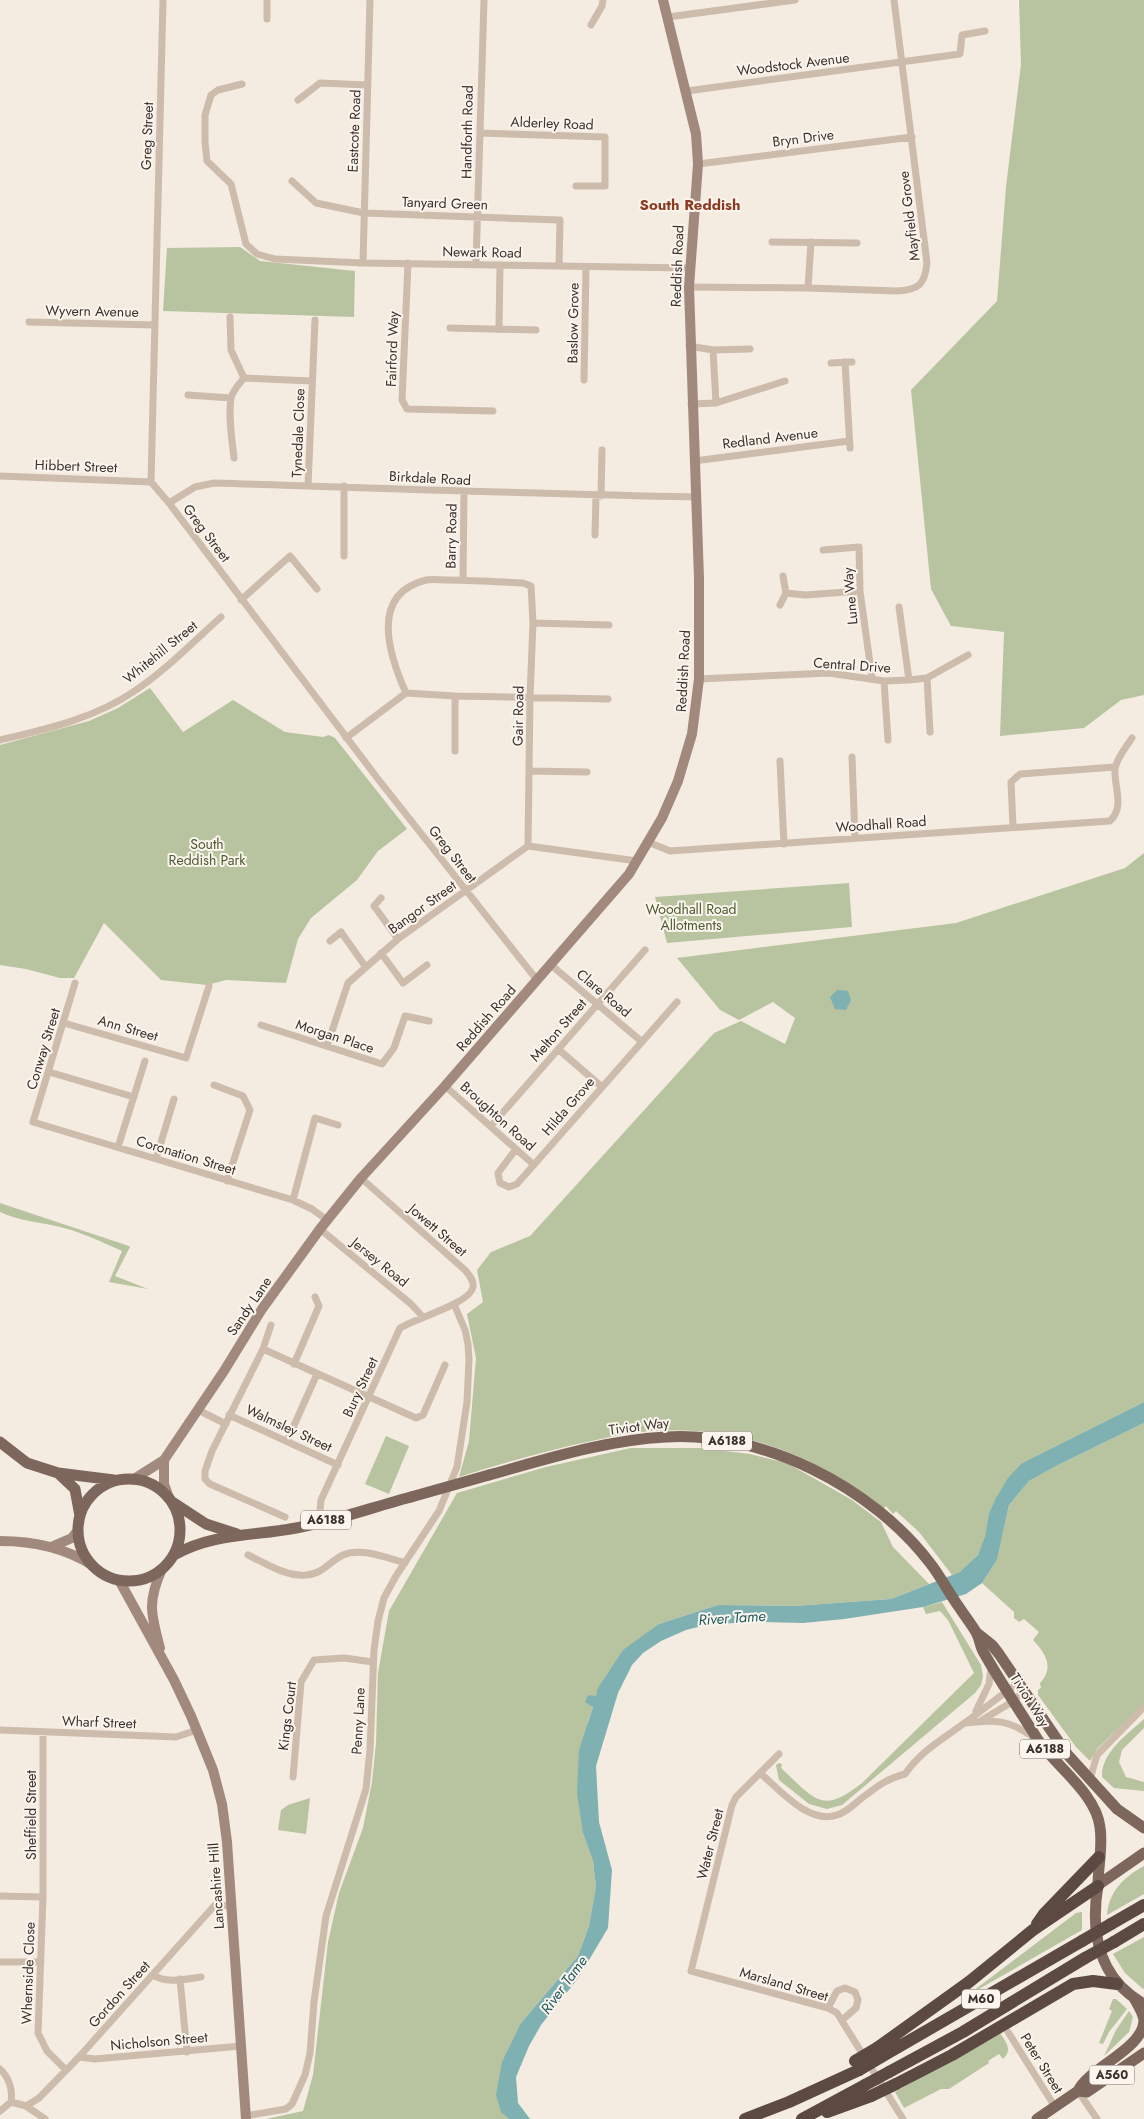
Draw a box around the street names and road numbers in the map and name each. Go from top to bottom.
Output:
street label: Woodstock Avenue [736,47,850,81]
street label: Handforth Road [456,85,478,179]
street label: Eastcote Road [343,89,365,173]
street label: Greg Street [136,101,158,170]
street label: Alderley Road [510,112,594,134]
street label: Bryn Drive [771,124,835,152]
street label: Mayfield Grove [894,170,924,262]
street label: Tanyard Green [402,192,488,214]
street label: Reddish Road [666,225,688,307]
street label: Newark Road [442,241,522,263]
street label: Baslow Grove [562,283,584,363]
street label: Wyvern Avenue [45,300,139,322]
street label: Fairford Way [381,310,403,387]
street label: Tynedale Close [286,388,310,478]
street label: Redland Avenue [721,422,819,454]
street label: Hibbert Street [34,455,118,477]
street label: Birkdale Road [389,466,471,490]
street label: Greg Street [178,500,236,567]
street label: Barry Road [440,503,462,569]
street label: Lune Way [837,566,862,625]
street label: Whitehill Street [119,615,202,688]
street label: Reddish Road [671,630,695,712]
street label: Central Drive [813,652,891,678]
street label: Gair Road [507,686,529,746]
street label: Woodhall Road [835,811,927,837]
street label: Greg Street [424,821,482,888]
street label: Bangor Street [384,875,461,939]
street label: Clare Road [572,964,636,1022]
street label: Reddish Road [452,980,520,1056]
street label: Melton Street [525,994,591,1066]
street label: Conway Street [21,1005,65,1092]
street label: Ann Street [96,1010,161,1046]
street label: Morgan Place [293,1014,377,1058]
street label: Hilda Grove [537,1072,599,1140]
street label: Broughton Road [456,1077,540,1155]
street label: Coronation Street [134,1130,239,1180]
street label: Jowett Street [403,1198,472,1261]
street label: Jersey Road [346,1231,413,1291]
street label: Sandy Lane [222,1272,276,1340]
street label: Bury Street [337,1353,383,1420]
street label: Walmsley Street [243,1399,336,1457]
street label: Tiviot Way [608,1412,671,1440]
road number: A6188 [702,1432,752,1450]
road number: A6188 [301,1510,351,1530]
street label: Tiviot Way [1006,1669,1055,1732]
street label: Kings Court [273,1680,301,1752]
street label: Penny Lane [346,1687,370,1755]
street label: Wharf Street [61,1711,137,1733]
road number: A6188 [1020,1740,1070,1758]
street label: Sheffield Street [21,1769,41,1860]
street label: Water Street [692,1806,729,1881]
street label: Lancashire Hill [203,1842,229,1930]
street label: Whernside Close [16,1921,40,2025]
street label: Gordon Street [84,1956,155,2032]
street label: Marsland Street [737,1962,831,2006]
road number: M60 [962,1990,1000,2008]
street label: Nicholson Street [109,2027,209,2055]
street label: Peter Street [1016,2029,1069,2097]
road number: A560 [1090,2066,1134,2084]

